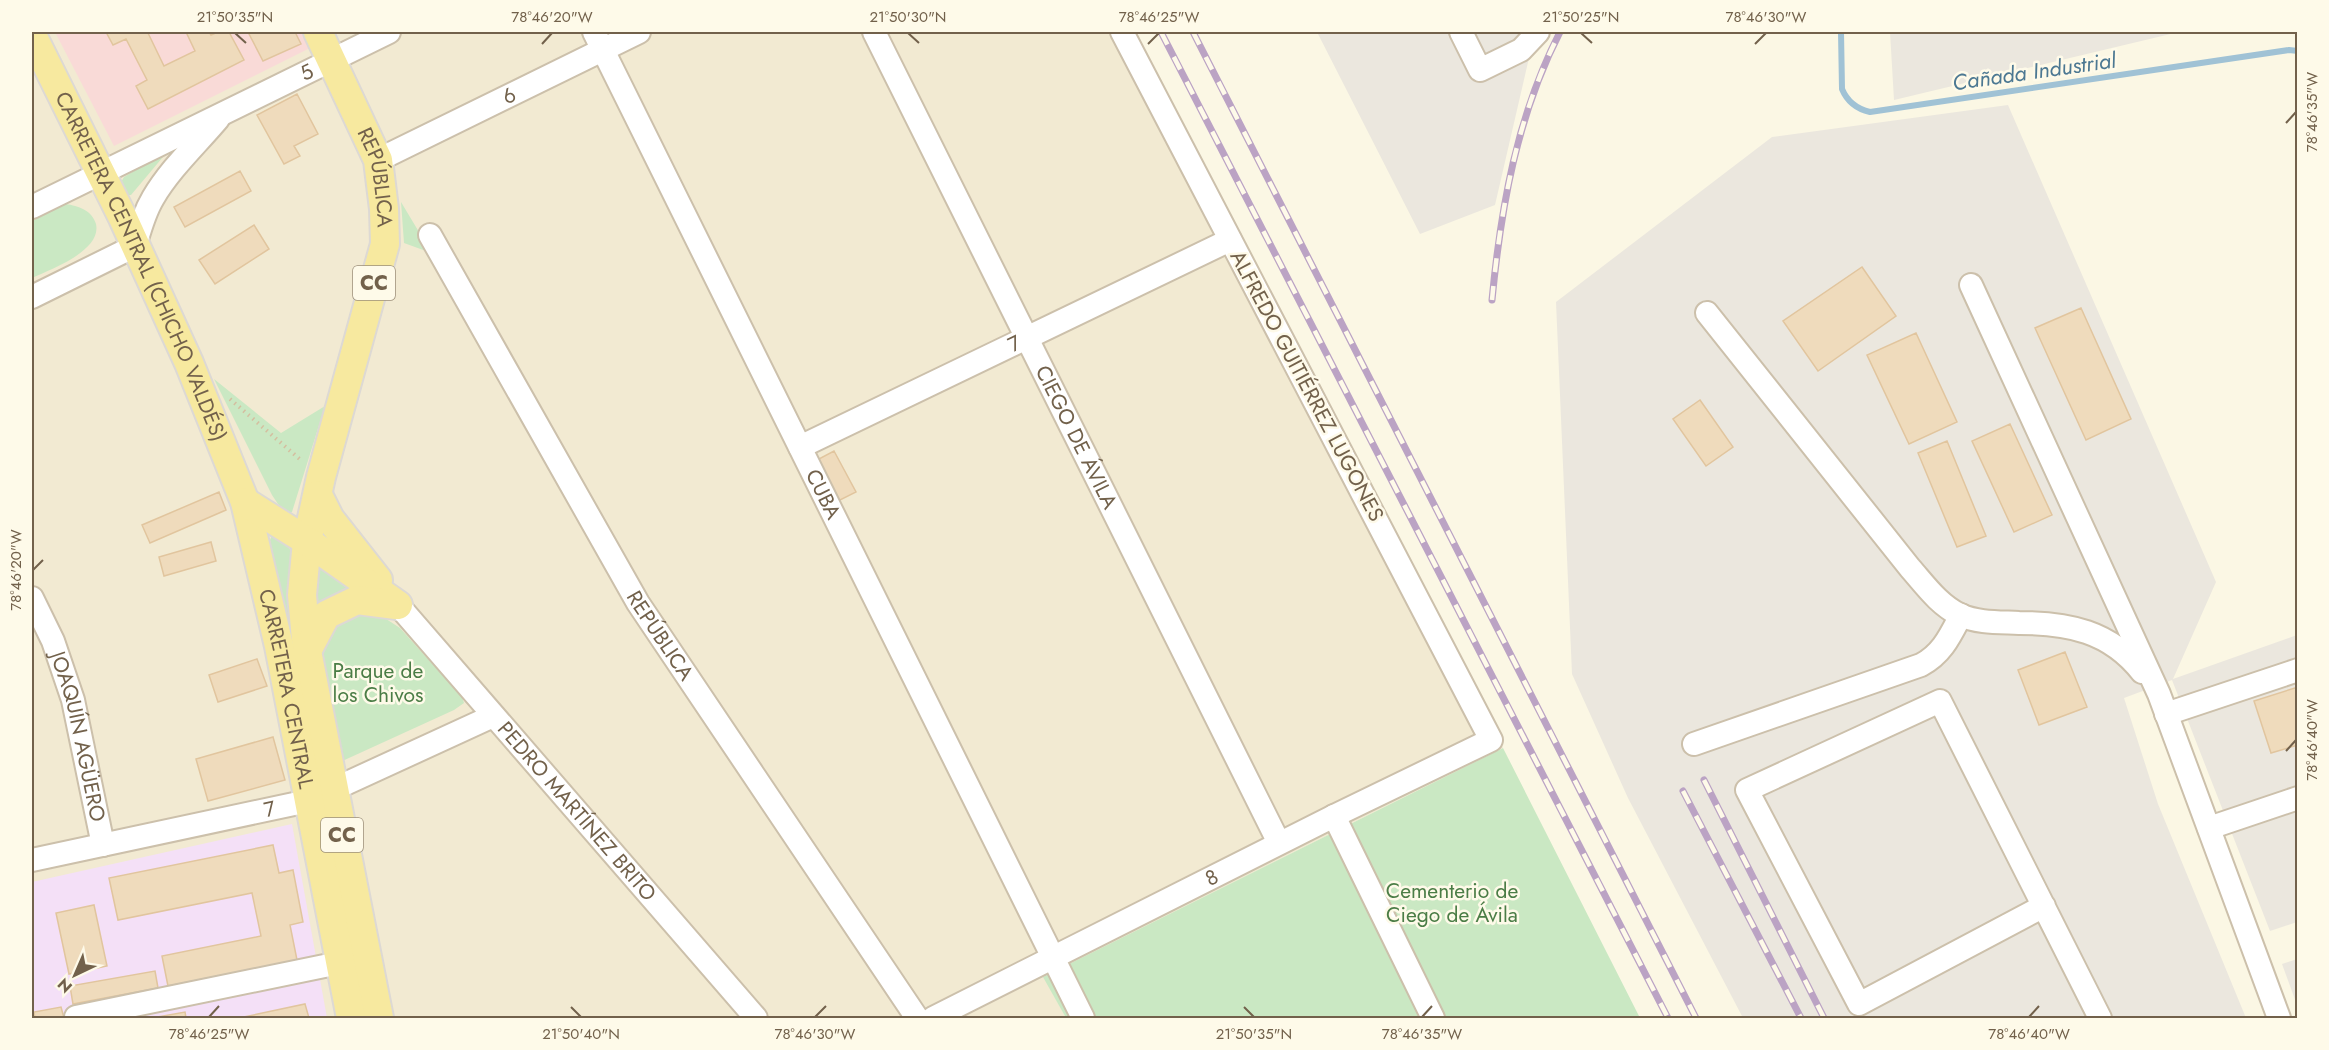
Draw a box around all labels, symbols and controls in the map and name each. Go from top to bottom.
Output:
text: 21°50'35"N [197,6,273,28]
text: 78°46'20"W [511,6,593,28]
text: 21°50'30"N [870,6,946,28]
text: 78°46'25"W [1119,6,1200,28]
text: 21°50'25"N [1543,6,1619,28]
text: 78°46'30"W [1726,6,1807,28]
water label: Cañada Industrial [1950,44,2119,98]
street label: 5 [295,56,319,88]
text: 78°46'35"W [2301,72,2323,152]
street label: 6 [497,80,521,112]
street label: CARRETERA CENTRAL (CHICHO VALDÉS) [47,86,234,446]
street label: REPÚBLICA [350,122,400,228]
street label: ALFREDO GUITIÉRREZ LUGONES [1223,245,1391,527]
road number: CC [353,266,395,300]
street label: 7 [1003,328,1026,360]
street label: CIEGO DE ÁVILA [1028,360,1125,514]
street label: CUBA [798,464,848,525]
text: 78°46'20"W [5,529,27,611]
street label: REPÚBLICA [619,585,701,687]
street label: CARRETERA CENTRAL [251,586,321,792]
street label: JOAQUÍN AGÜERO [42,645,113,824]
park label: Parque de los Chivos [333,656,424,710]
text: 78°46'40"W [2301,699,2323,781]
street label: PEDRO MARTÍNEZ BRITO [490,715,663,908]
street label: 7 [261,793,278,825]
road number: CC [321,818,363,852]
street label: 8 [1200,862,1224,894]
park label: Cementerio de Ciego de Ávila [1386,876,1518,930]
north arrow [45,945,105,1005]
text: N [52,973,77,998]
text: 78°46'25"W [169,1023,250,1045]
text: 21°50'40"N [542,1023,620,1045]
text: 78°46'30"W [775,1023,856,1045]
text: 21°50'35"N [1216,1023,1292,1045]
text: 78°46'35"W [1382,1023,1462,1045]
text: 78°46'40"W [1988,1023,2070,1045]

